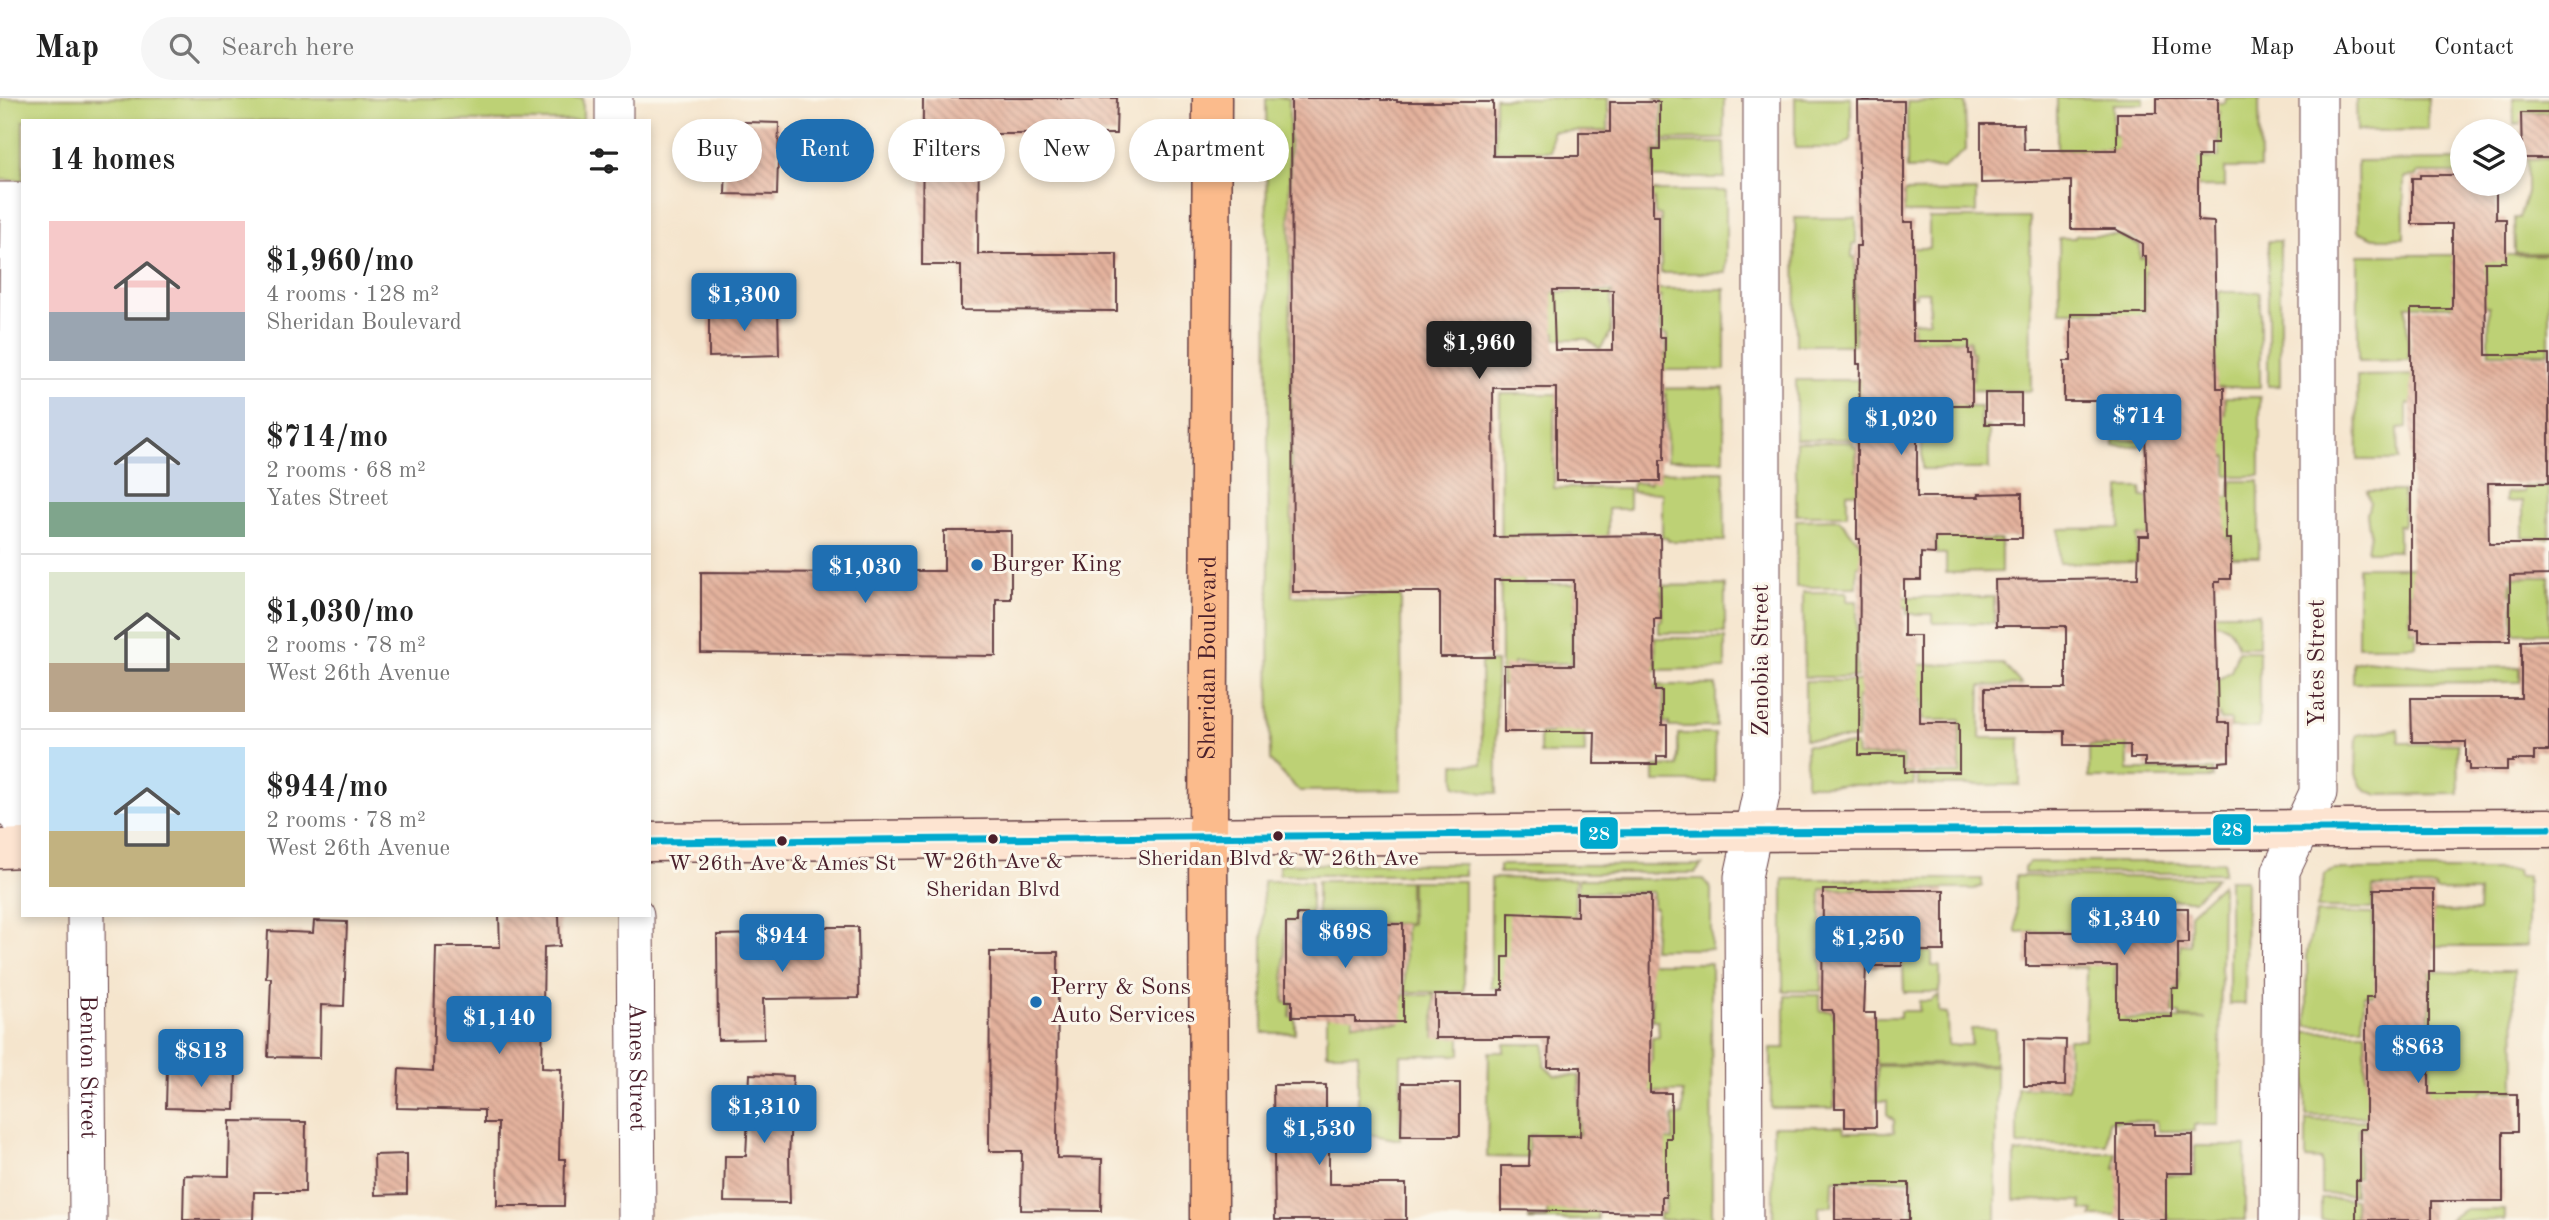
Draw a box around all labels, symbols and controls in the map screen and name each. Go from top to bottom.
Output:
search box [141,17,631,80]
icon: search [165,29,203,67]
text: Map [35,32,99,65]
text: Search here [221,35,354,61]
text: Home [2151,36,2212,60]
text: Map [2250,36,2294,60]
text: About [2332,36,2396,60]
text: Contact [2434,36,2514,60]
chip: Buy [672,119,762,182]
chip: Rent [776,119,874,182]
chip: Filters [888,119,1005,182]
chip: New [1019,119,1115,182]
chip: Apartment [1129,119,1289,182]
map controls [2450,119,2527,196]
button: layers [2450,119,2527,196]
icon: filters [585,142,623,180]
text: 14 homes [49,146,175,176]
text: $1,960/mo [266,247,414,277]
icon: home [105,249,189,333]
pin: $1,300 [687,274,801,333]
text: 4 rooms · 128 m² [266,283,439,306]
text: $1,300 [707,284,781,307]
text: Sheridan Boulevard [266,311,462,334]
pin: $1,960 [1422,322,1536,381]
text: $1,960 [1442,332,1516,355]
pin: $714 [2098,394,2180,454]
pin: $1,020 [1844,398,1958,457]
text: $714 [2112,405,2166,428]
text: $1,020 [1864,408,1938,431]
text: $714/mo [266,423,388,453]
icon: home [105,425,189,509]
text: 2 rooms · 68 m² [266,459,426,482]
text: Yates Street [266,487,389,510]
pin: $1,030 [808,546,922,605]
place label: Burger King [991,553,1121,577]
text: $1,030 [828,556,902,579]
street label: Sheridan Boulevard [1196,556,1222,760]
marker: Burger King [969,557,985,573]
street label: Zenobia Street [1750,584,1774,736]
text: $1,030/mo [266,598,414,628]
street label: Yates Street [2306,599,2330,727]
icon: home [105,600,189,684]
text: 2 rooms · 78 m² [266,634,426,657]
text: West 26th Avenue [266,662,450,685]
text: $944/mo [266,773,388,803]
icon: home [105,775,189,859]
text: 2 rooms · 78 m² [266,809,426,832]
line badge: 28 [2212,813,2252,846]
line badge: 28 [1579,816,1619,850]
text: 28 [2221,822,2243,841]
text: 28 [1588,826,1610,845]
marker: Sheridan Blvd & W 26th Ave [1271,829,1285,843]
marker: W 26th Ave & Sheridan Blvd [986,832,1000,846]
marker: W 26th Ave & Ames St [775,834,789,848]
text: West 26th Avenue [266,837,450,860]
place label: Sheridan Blvd & W 26th Ave [1137,848,1419,870]
place label: W 26th Ave & Sheridan Blvd [923,851,1063,901]
place label: W 26th Ave & Ames St [668,853,896,875]
pin: $1,340 [2067,898,2181,957]
text: $1,340 [2087,908,2161,931]
pin: $698 [1304,910,1386,970]
pin: $944 [741,914,823,974]
pin: $1,250 [1811,916,1925,976]
text: $698 [1318,921,1372,944]
text: $944 [755,925,809,948]
text: $1,250 [1831,927,1905,950]
place label: Perry & Sons Auto Services [1050,976,1195,1028]
marker: Perry & Sons Auto Services [1028,994,1044,1010]
street label: Benton Street [75,995,99,1139]
pin: $1,140 [442,996,556,1056]
street label: Ames Street [624,1002,648,1132]
text: $1,140 [462,1007,536,1030]
pin: $863 [2377,1026,2459,1085]
pin: $813 [160,1030,242,1089]
text: $863 [2391,1036,2445,1059]
text: $813 [174,1040,228,1063]
pin: $1,310 [707,1086,821,1145]
text: $1,310 [727,1096,801,1119]
pin: $1,530 [1262,1108,1376,1167]
text: $1,530 [1282,1118,1356,1141]

